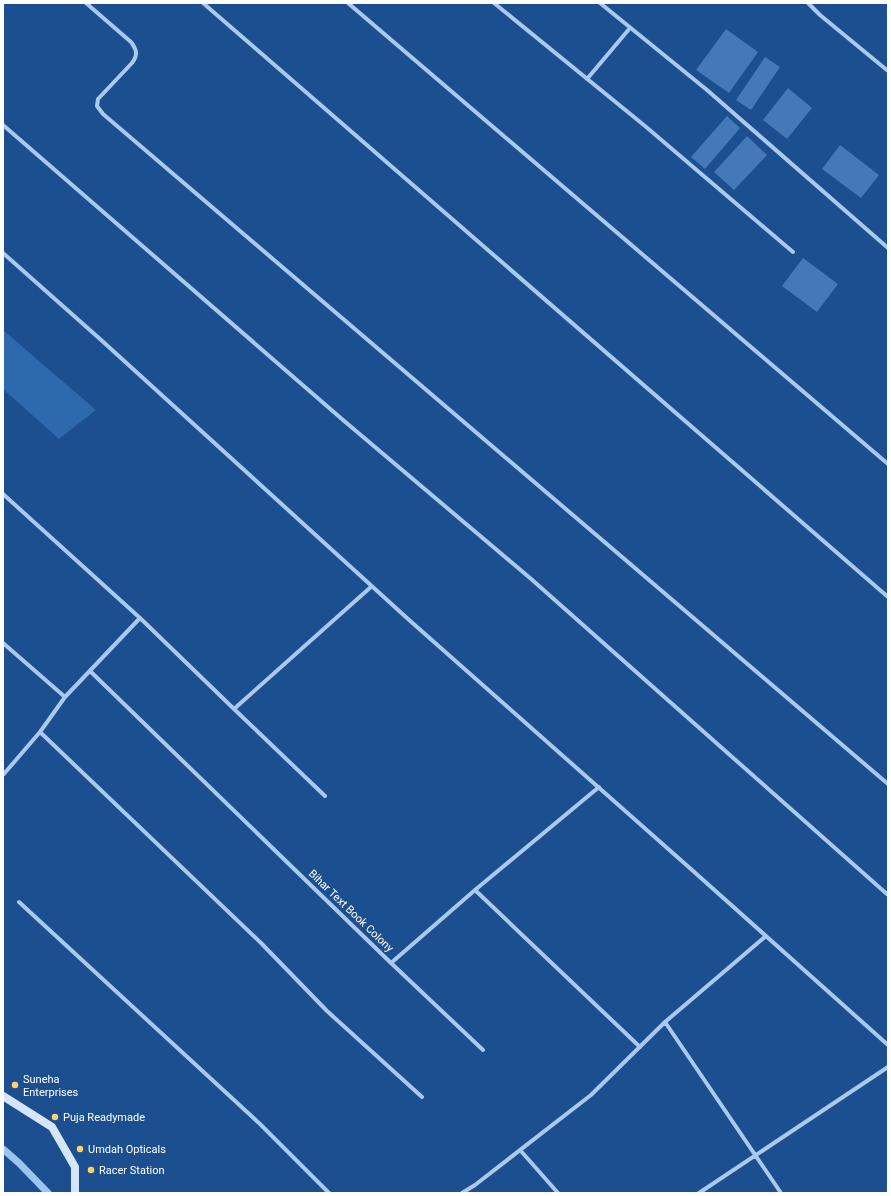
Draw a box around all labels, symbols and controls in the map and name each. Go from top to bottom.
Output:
street label: Bihar Text Book Colony [306,867,397,955]
place label: Suneha Enterprises [23,1073,79,1099]
marker: Suneha Enterprises [10,1080,20,1090]
place label: Puja Readymade [63,1111,145,1124]
marker: Puja Readymade [50,1112,60,1122]
place label: Umdah Opticals [88,1143,166,1156]
marker: Umdah Opticals [75,1144,85,1154]
place label: Racer Station [99,1164,165,1177]
marker: Racer Station [86,1165,96,1175]

